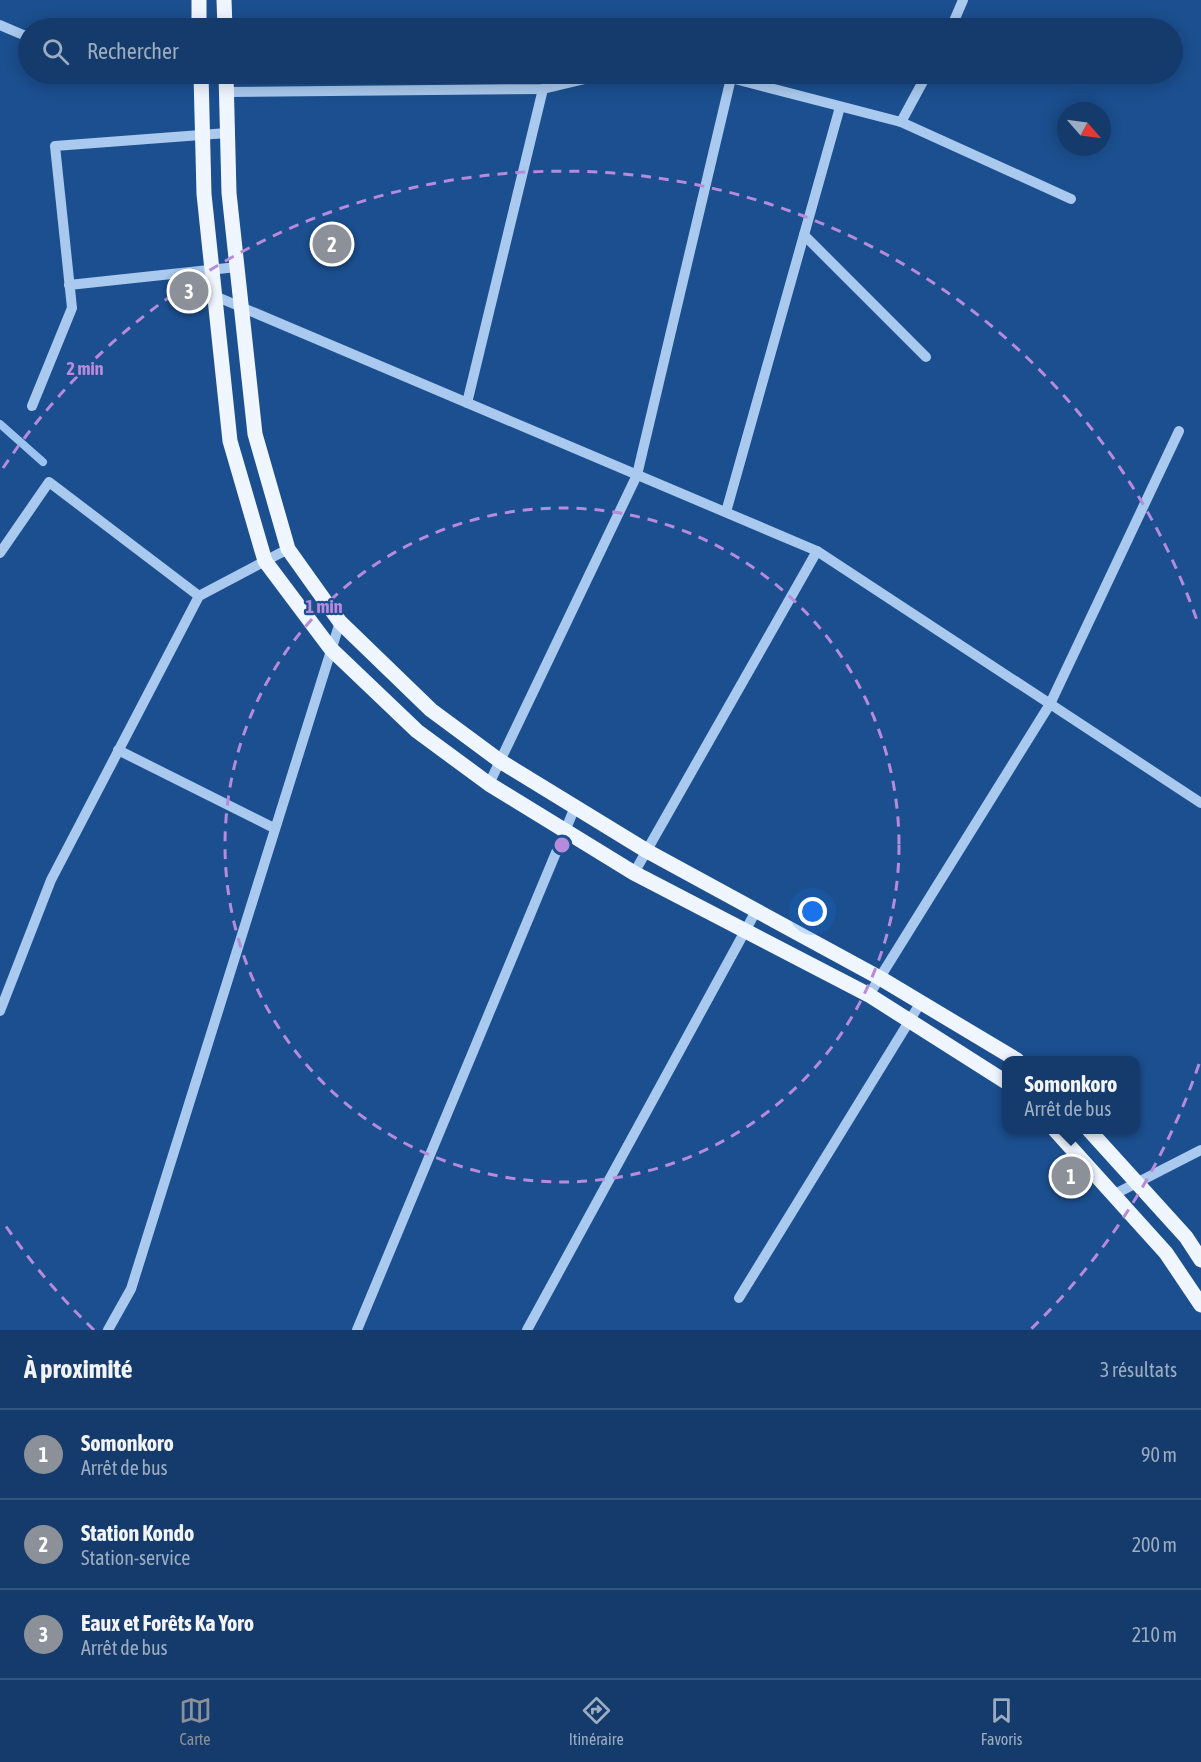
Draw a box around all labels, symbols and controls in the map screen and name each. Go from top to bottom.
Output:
search box [18,18,1183,84]
icon: search [39,35,72,68]
text: Rechercher [87,38,178,64]
north arrow [1057,102,1111,156]
pin: 2 [312,222,352,266]
pin: 3 [170,268,208,314]
text: 2 min [67,358,104,379]
text: 1 min [306,596,343,617]
centre of rings [552,835,572,855]
your location [798,897,827,926]
popup [1002,1056,1140,1134]
text: Somonkoro [1025,1071,1117,1097]
text: Arrêt de bus [1025,1097,1111,1120]
pin: 1 [1052,1154,1090,1198]
text: À proximité [24,1354,132,1384]
text: 3 résultats [1100,1358,1177,1381]
text: Somonkoro [81,1430,174,1456]
text: 1 [39,1443,48,1466]
text: 90 m [1141,1443,1177,1466]
text: Arrêt de bus [81,1456,168,1479]
text: Station Kondo [81,1520,194,1546]
text: 2 [39,1533,48,1556]
text: 200 m [1132,1533,1177,1556]
text: Station-service [81,1546,190,1569]
text: Eaux et Forêts Ka Yoro [81,1610,254,1636]
text: 3 [39,1623,48,1646]
text: 210 m [1132,1623,1177,1646]
text: Arrêt de bus [81,1636,168,1659]
tab: Carte [179,1694,212,1748]
tab: Itinéraire [569,1694,624,1748]
tab: Favoris [981,1694,1022,1748]

